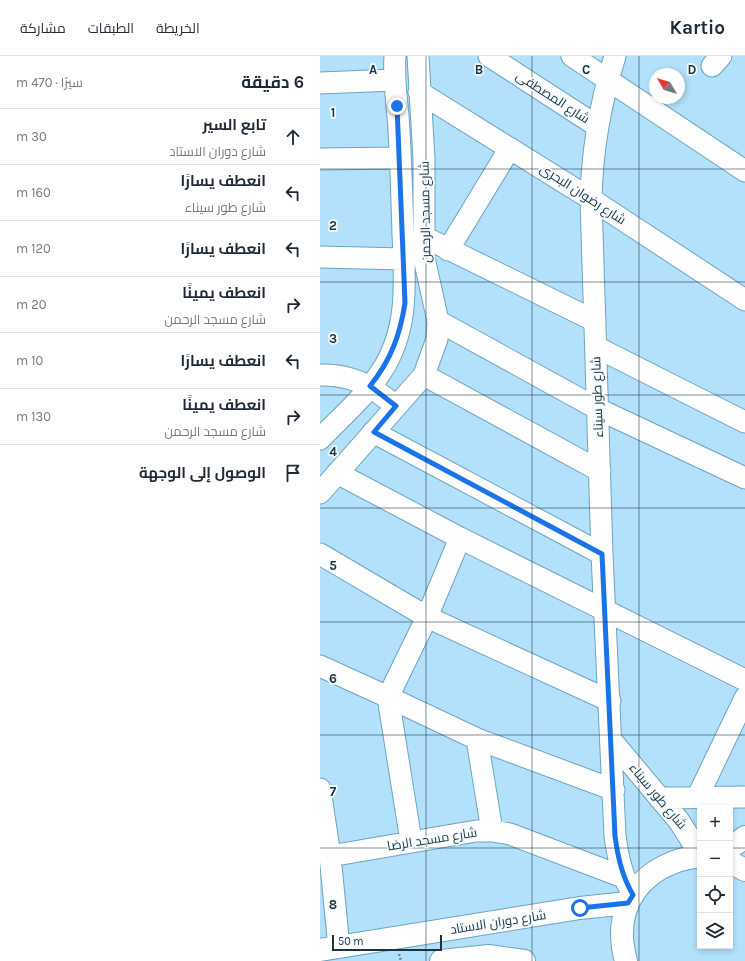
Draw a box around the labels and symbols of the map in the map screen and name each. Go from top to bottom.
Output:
text: A [369,62,377,77]
text: B [475,62,483,77]
text: C [582,62,590,77]
text: D [688,62,697,77]
street label: شارع المصطفى [513,68,593,127]
north arrow [649,68,685,104]
route end [388,97,406,115]
text: 1 [331,105,335,120]
street label: شارع مسجد الرحمن [417,161,434,263]
street label: شارع رضوان البحرى [537,161,629,228]
text: 2 [329,218,337,233]
text: 3 [329,331,337,346]
street label: شارع طور سيناء [588,356,607,438]
text: 4 [329,444,337,459]
text: 5 [329,558,337,573]
text: 6 [329,671,337,686]
street label: شارع طور سيناء [625,760,690,833]
text: 7 [330,784,337,799]
street label: شارع مسجد الرضا [386,824,478,855]
text: 8 [329,897,337,912]
route start [571,899,589,917]
street label: شارع دوران الاستاد [449,907,547,938]
scale bar [332,933,442,952]

